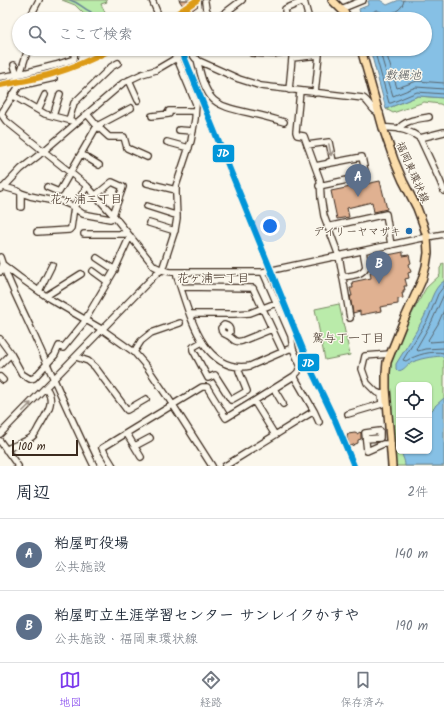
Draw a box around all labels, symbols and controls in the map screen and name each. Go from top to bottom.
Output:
search box [12,12,432,56]
icon: search [26,23,48,45]
text: ここで検索 [58,23,133,47]
water label: 敷縄池 [385,66,422,85]
street label: 福岡東環状線 [390,139,434,206]
one-way arrow [327,143,335,156]
line badge: JD [212,144,235,163]
text: JD [217,145,230,163]
pin: A [345,164,371,197]
district label: 花ヶ浦二丁目 [50,190,122,209]
your location [260,216,280,236]
place label: デイリーヤマザキ [313,223,401,241]
marker: デイリーヤマザキ [404,226,414,236]
pin: B [366,251,392,284]
district label: 花ヶ浦一丁目 [177,269,249,288]
district label: 駕与丁一丁目 [312,329,384,348]
line badge: JD [297,353,320,372]
text: JD [302,355,315,373]
map controls [396,382,432,454]
button: locate [396,382,432,418]
one-way arrow [22,402,32,412]
button: layers [396,418,432,454]
scale bar [12,438,78,457]
text: 100 m [18,438,46,456]
text: 周辺 [16,480,50,507]
text: 2件 [407,482,428,503]
text: 粕屋町役場 [54,532,129,556]
text: A [25,544,33,565]
text: 140 m [395,544,428,565]
text: 公共施設 [54,557,106,578]
text: 粕屋町立生涯学習センター サンレイクかすや [54,604,359,628]
text: B [25,616,33,637]
text: 190 m [396,616,428,637]
text: 公共施設 · 福岡東環状線 [54,629,198,650]
tab: 地図 [59,669,81,712]
tab: 経路 [200,669,222,712]
tab: 保存済み [341,669,385,712]

